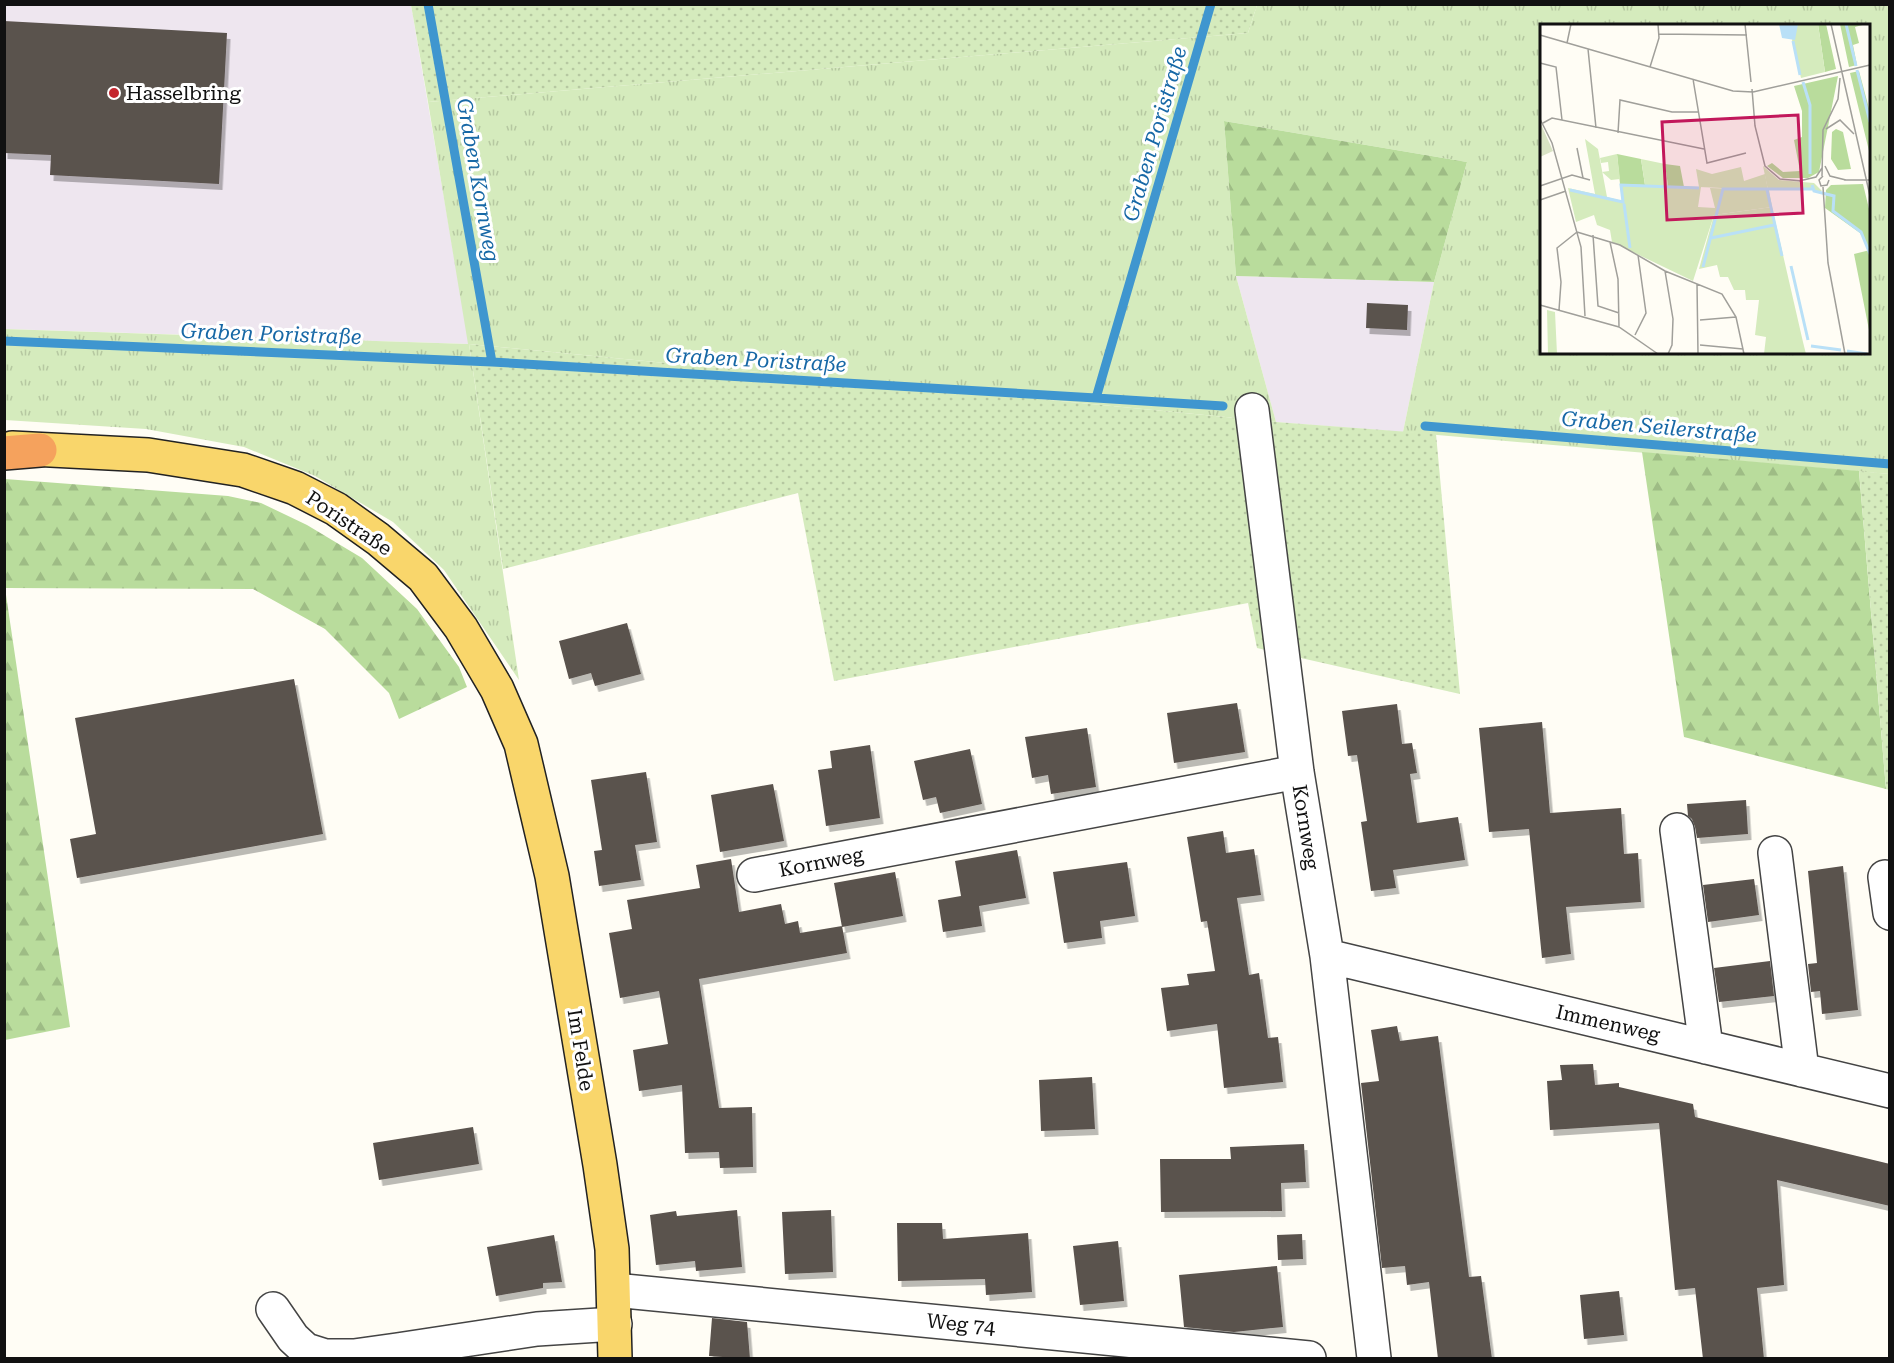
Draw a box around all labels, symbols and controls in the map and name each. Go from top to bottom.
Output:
inset map [1540,24,1870,354]
water label: Graben Poristraße [1119,44,1191,224]
place label: Hasselbring [126,81,241,105]
marker: Hasselbring [107,86,121,100]
water label: Graben Kornweg [452,96,504,264]
water label: Graben Poristraße [180,319,362,349]
water label: Graben Poristraße [665,343,847,377]
water label: Graben Seilerstraße [1561,407,1757,447]
street label: Poristraße [301,485,397,561]
street label: Kornweg [1287,783,1325,872]
street label: Kornweg [777,842,866,882]
street label: Immenweg [1554,999,1663,1047]
street label: Im Felde [563,1007,599,1093]
street label: Weg 74 [925,1308,997,1340]

